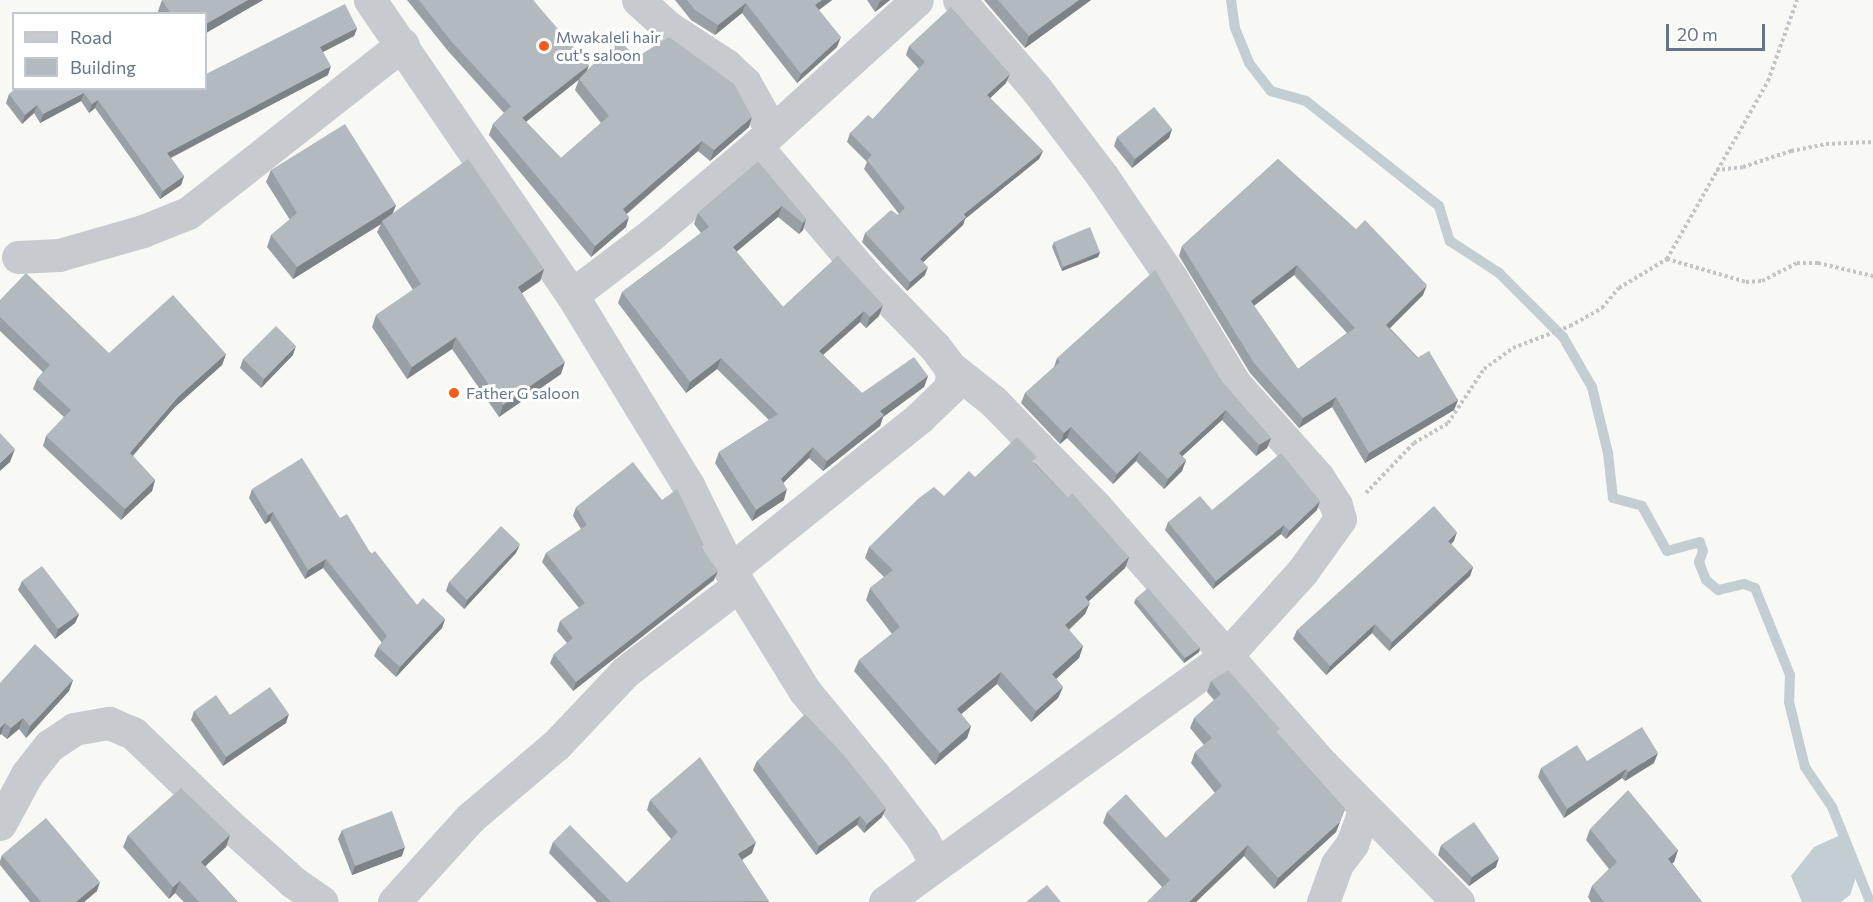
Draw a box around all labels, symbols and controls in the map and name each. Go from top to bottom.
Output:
legend [12,12,207,90]
scale bar [1669,12,1768,50]
text: 20 m [1677,23,1718,45]
text: Road [70,26,112,48]
place label: Mwakaleli hair cut's saloon [556,27,661,65]
marker: Mwakaleli hair cut's saloon [537,39,551,53]
text: Building [70,56,136,78]
place label: Father G saloon [466,383,580,403]
marker: Father G saloon [447,386,461,400]

